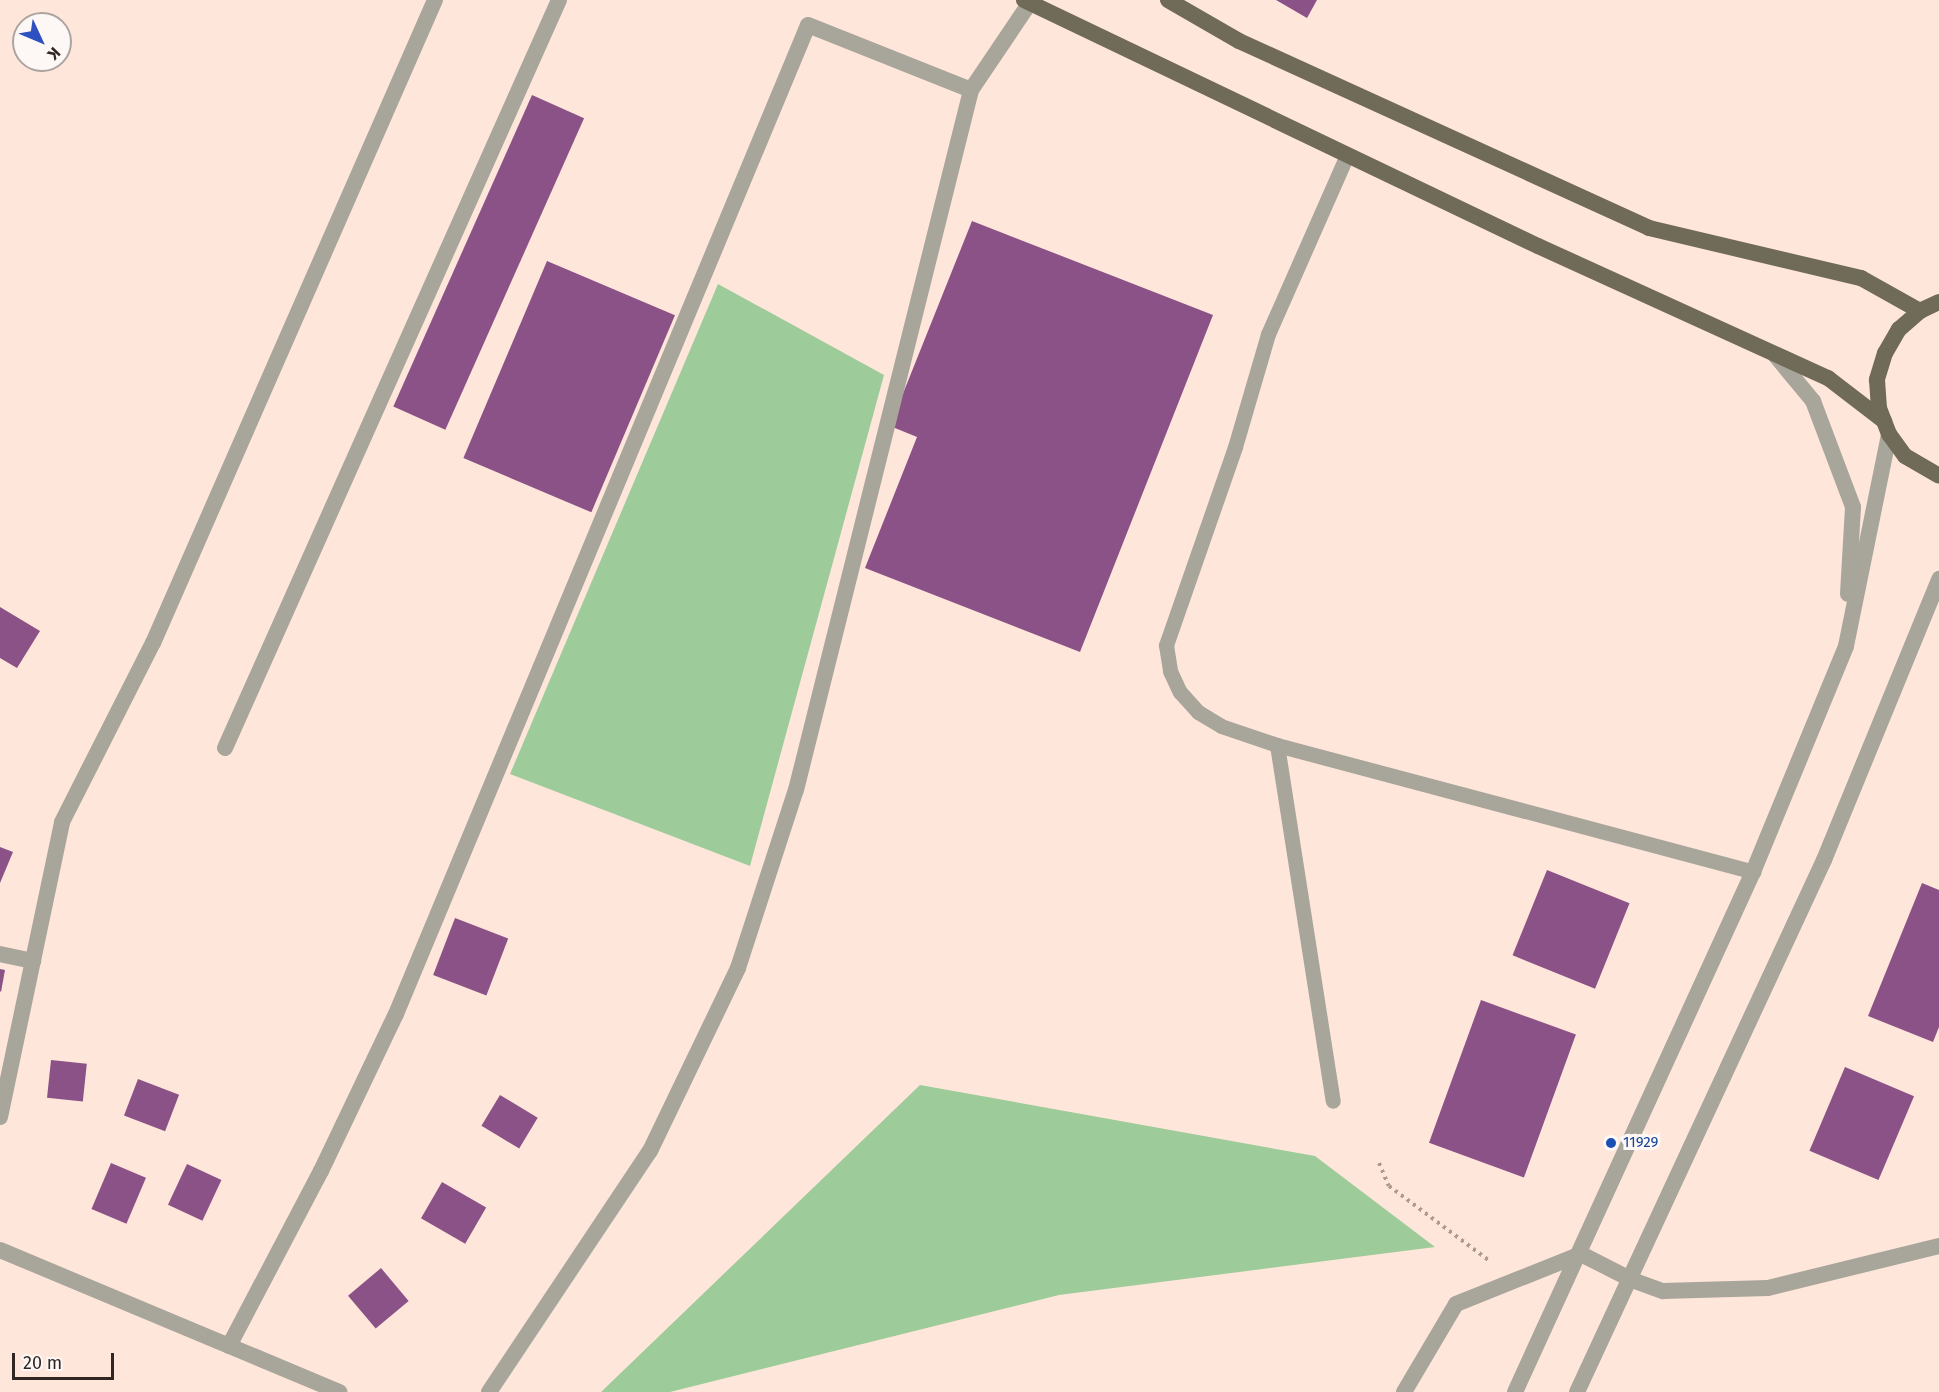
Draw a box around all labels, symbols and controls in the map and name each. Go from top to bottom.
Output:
north arrow [12,12,72,72]
text: K [44,43,64,64]
place label: 11929 [1623,1134,1658,1152]
marker: 11929 [1604,1136,1618,1150]
scale bar [15,1341,117,1379]
text: 20 m [23,1352,62,1374]

